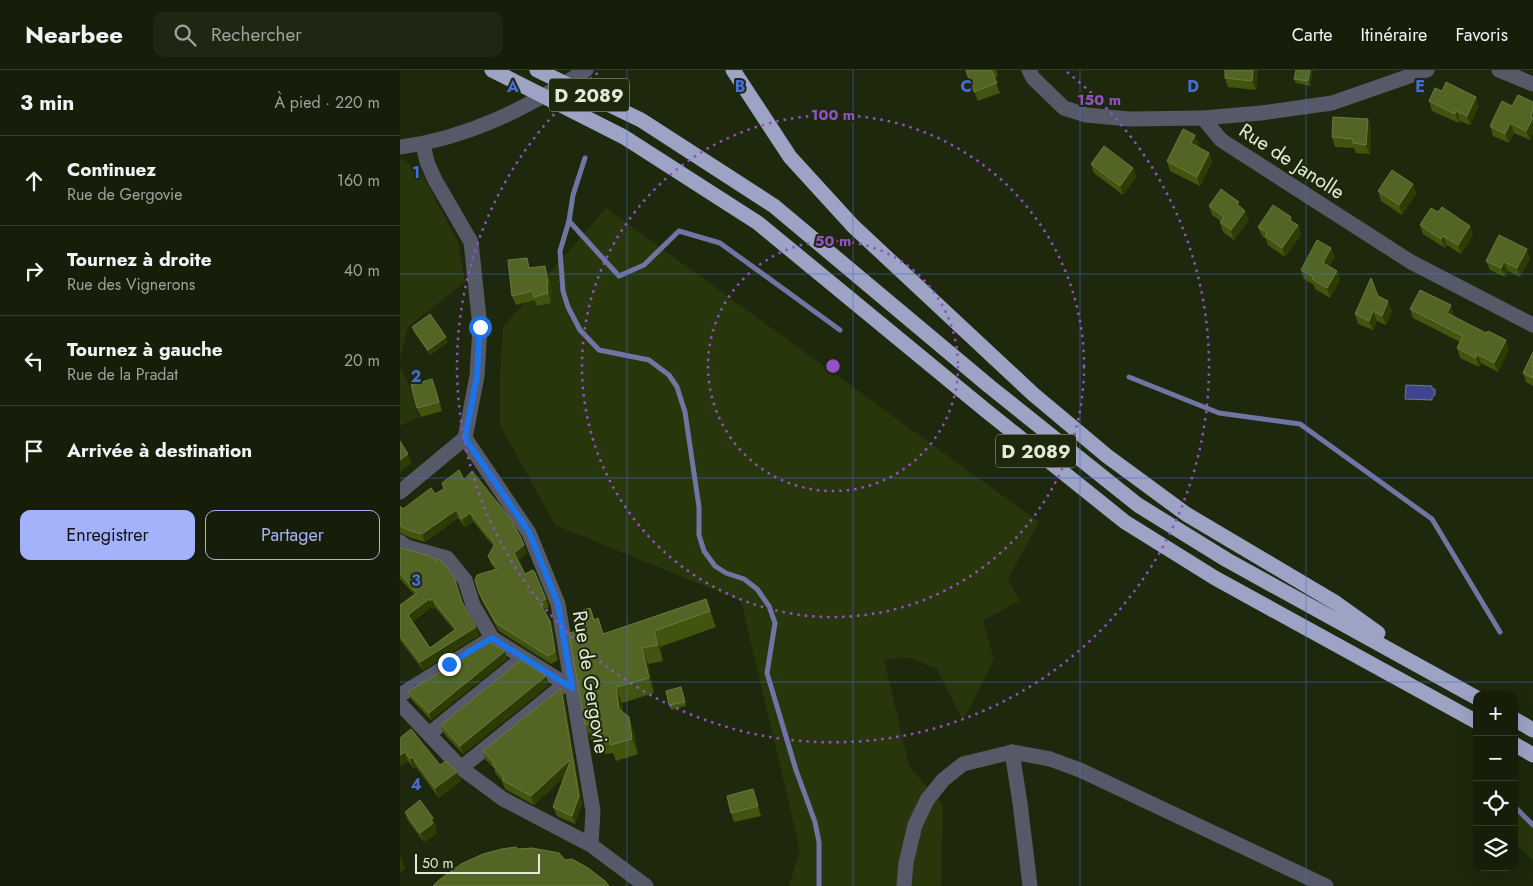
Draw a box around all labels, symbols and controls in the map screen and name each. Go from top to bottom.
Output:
search box [153,12,503,57]
text: Nearbee [25,17,123,52]
icon: search [171,21,199,49]
text: Rechercher [211,21,302,48]
text: Carte [1292,22,1333,48]
text: Itinéraire [1361,22,1427,48]
text: Favoris [1455,22,1508,48]
text: A [506,75,519,98]
text: B [735,75,745,98]
text: C [960,75,972,98]
text: D [1187,75,1199,98]
text: E [1415,75,1425,98]
road number: D 2089 [549,78,629,112]
text: 3 min [20,88,74,118]
text: 150 m [1077,89,1121,111]
text: À pied · 220 m [275,91,380,114]
text: 100 m [811,104,855,126]
street label: Rue de Janolle [1233,116,1350,207]
text: Continuez [67,156,156,183]
text: 1 [412,161,420,184]
icon: ahead [20,167,48,195]
text: 160 m [337,169,380,192]
text: Rue de Gergovie [67,183,183,206]
text: 50 m [815,230,851,252]
text: Tournez à droite [67,246,212,273]
icon: right [20,257,48,285]
text: 40 m [344,259,380,282]
text: Rue des Vignerons [67,273,195,296]
route start [469,316,492,339]
text: Tournez à gauche [67,336,223,363]
icon: left [20,347,48,375]
text: 20 m [344,349,380,372]
centre of rings [824,357,842,375]
text: Rue de la Pradat [67,363,178,386]
text: 2 [411,365,421,388]
road number: D 2089 [996,434,1076,468]
icon: arrive [20,437,48,465]
text: Arrivée à destination [67,437,252,464]
button: Enregistrer [20,510,195,560]
button: Partager [205,510,380,560]
text: 3 [411,569,421,592]
street label: Rue de Gergovie [565,609,616,756]
route end [438,653,461,676]
map controls [1473,691,1518,871]
button: + [1473,691,1518,736]
button: − [1473,736,1518,781]
text: 4 [410,773,422,796]
button: locate [1473,781,1518,826]
button: layers [1473,826,1518,871]
scale bar [415,851,540,874]
text: 50 m [422,853,453,873]

